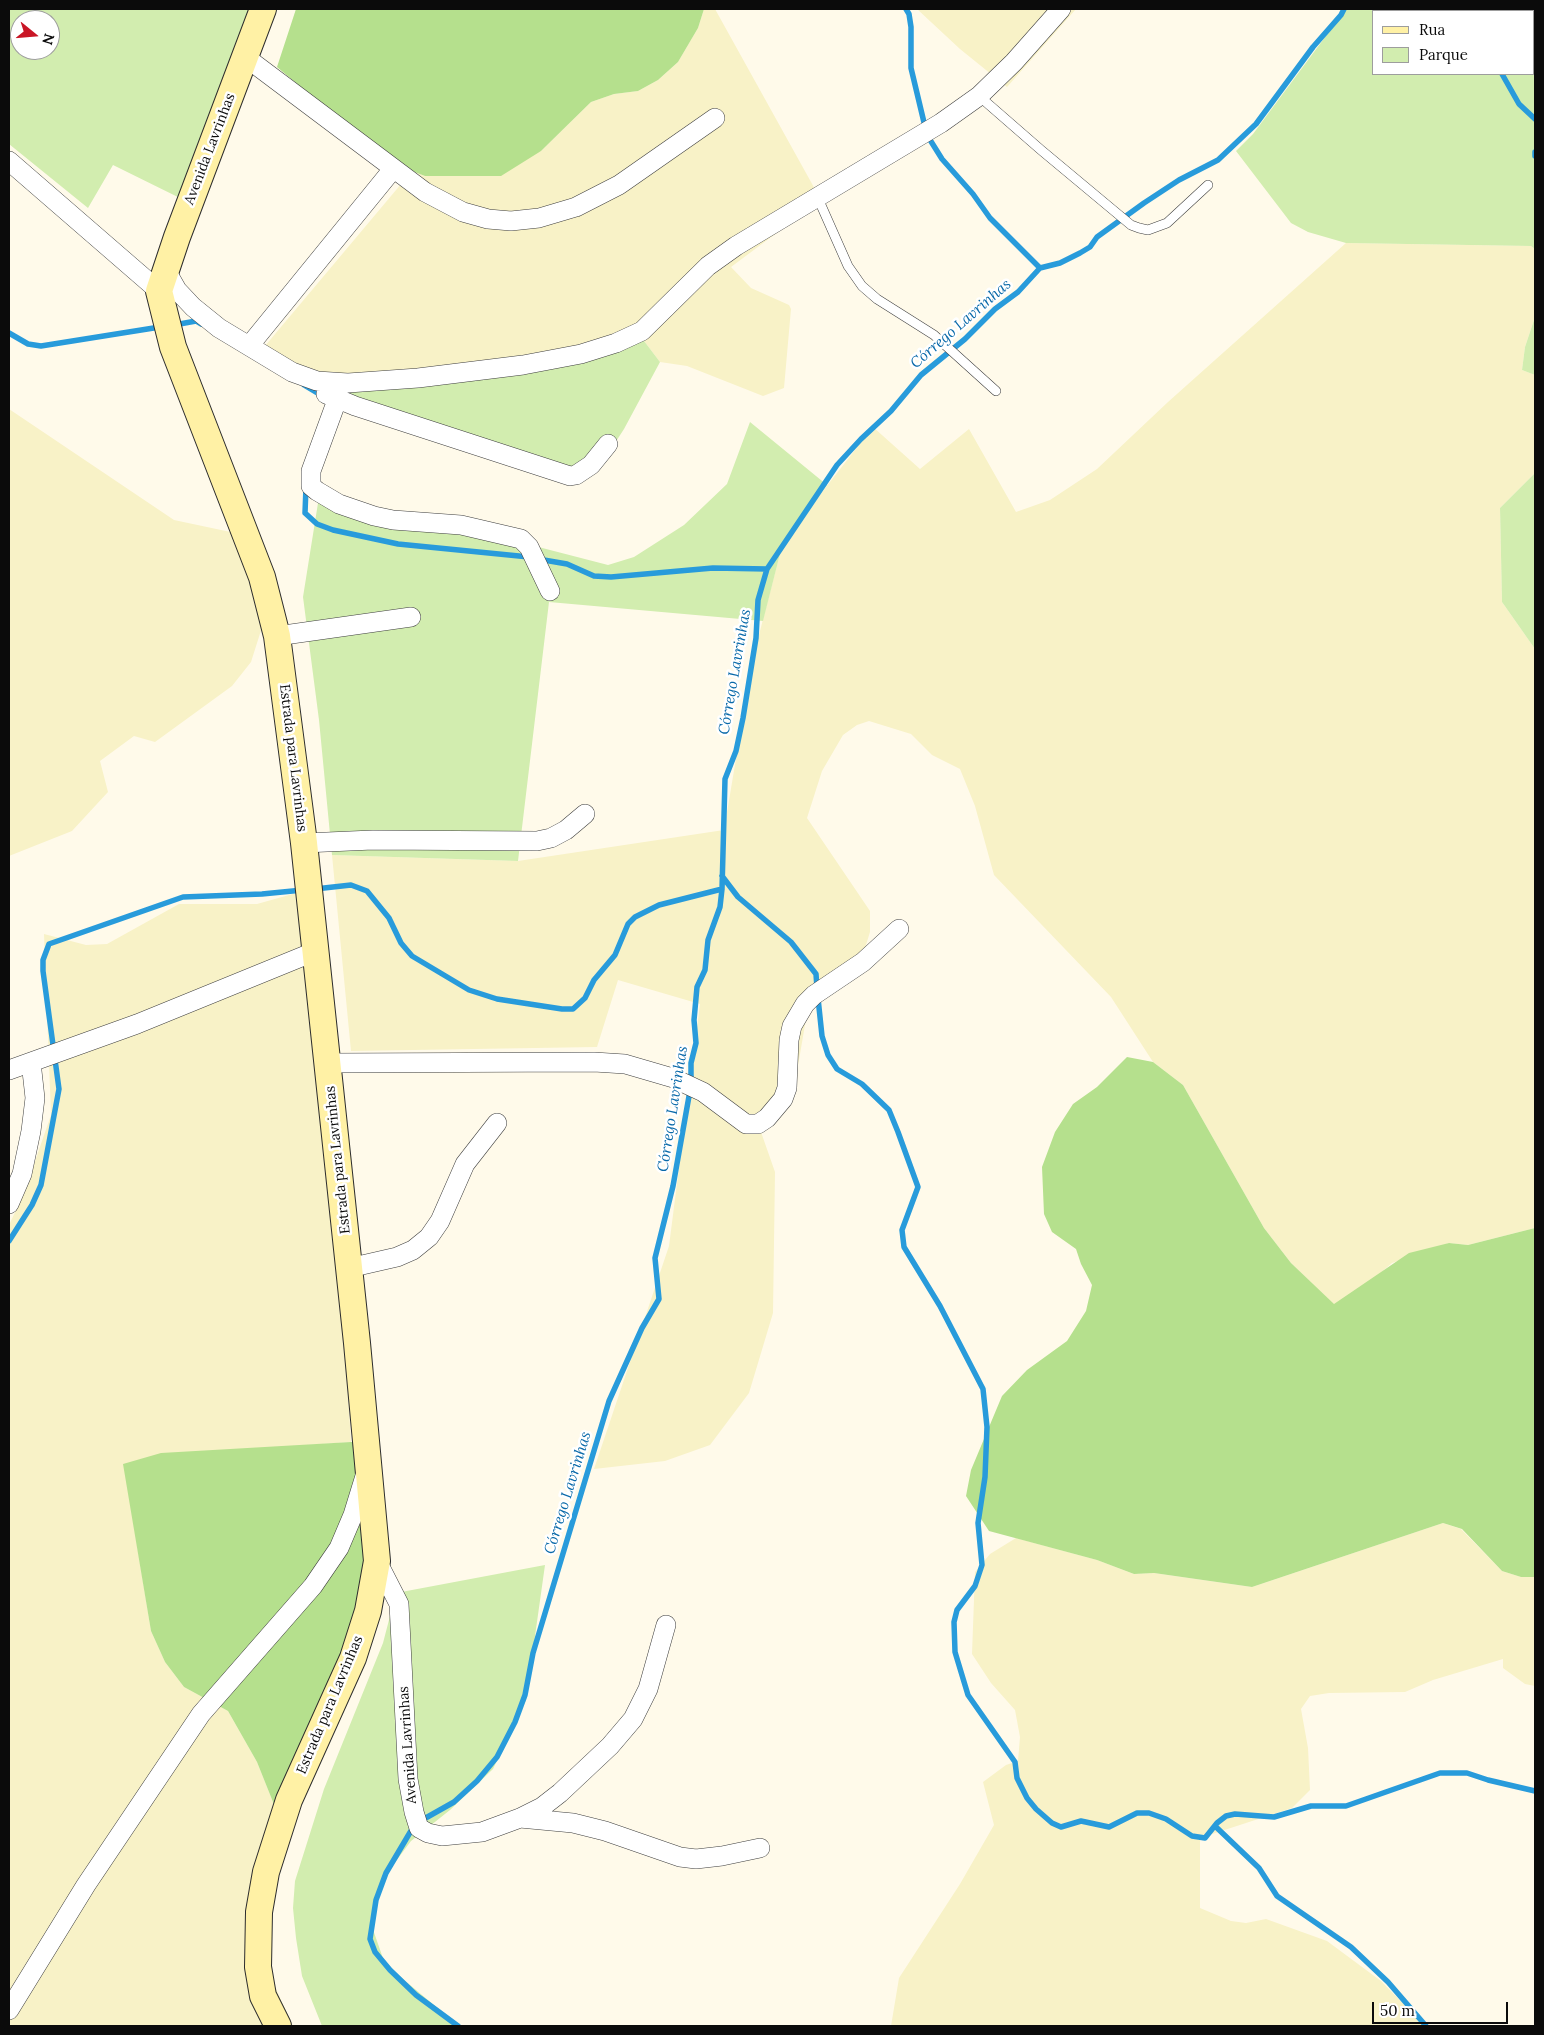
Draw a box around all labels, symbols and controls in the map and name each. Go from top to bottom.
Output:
north arrow [10,10,60,60]
legend [1372,10,1534,75]
text: Rua [1419,20,1445,39]
text: N [38,31,59,47]
text: Parque [1419,45,1468,64]
street label: Avenida Lavrinhas [181,91,239,207]
water label: Córrego Lavrinhas [907,275,1015,373]
water label: Córrego Lavrinhas [715,608,755,736]
street label: Estrada para Lavrinhas [276,683,310,833]
water label: Córrego Lavrinhas [654,1045,692,1173]
street label: Estrada para Lavrinhas [322,1085,354,1235]
water label: Córrego Lavrinhas [541,1430,595,1556]
street label: Estrada para Lavrinhas [293,1633,367,1777]
street label: Avenida Lavrinhas [396,1686,420,1804]
scale bar [1374,1992,1510,2024]
text: 50 m [1380,2001,1415,2020]

